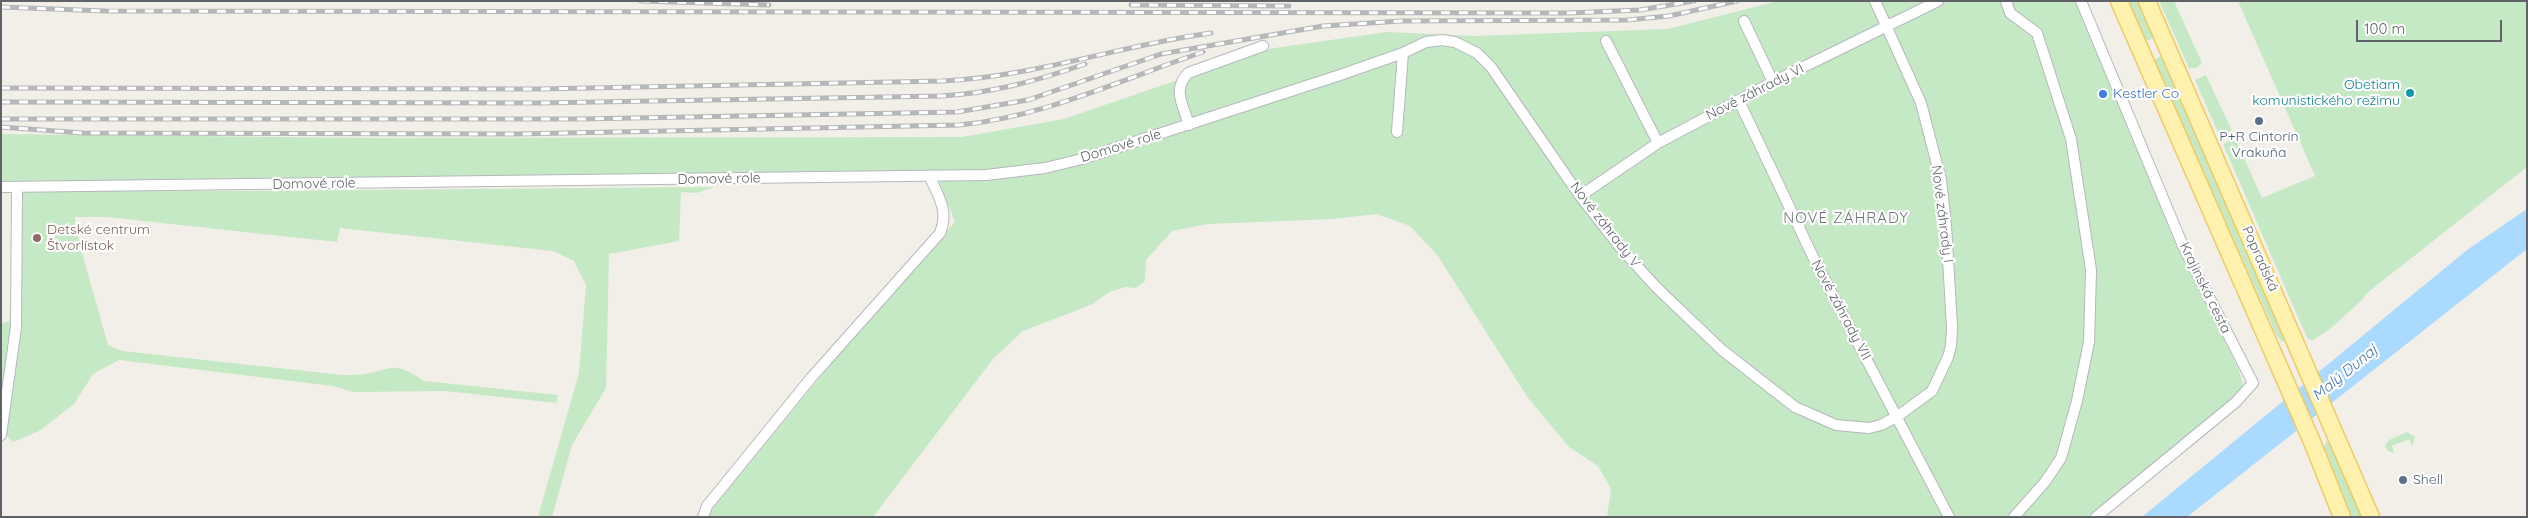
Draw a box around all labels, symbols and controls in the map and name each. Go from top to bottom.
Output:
scale bar [2358,10,2504,42]
text: 100 m [2364,19,2405,38]
street label: Nové záhrady VI [1703,60,1807,124]
place label: Obetiam komunistického režimu [2252,77,2400,110]
place label: Kestler Co [2113,86,2179,102]
marker: Obetiam komunistického režimu [2404,87,2416,99]
marker: Kestler Co [2097,88,2109,100]
marker: P+R Cintorín Vrakuňa [2253,115,2265,127]
street label: Domové role [1079,126,1163,166]
place label: P+R Cintorín Vrakuňa [2219,129,2299,162]
street label: Nové záhrady I [1928,164,1956,264]
street label: Domové role [677,170,761,188]
street label: Domové role [272,175,356,193]
street label: Nové záhrady V [1566,179,1644,271]
district label: NOVÉ ZÁHRADY [1782,209,1910,227]
place label: Detské centrum Štvorlístok [47,222,150,254]
street label: Popradská [2238,224,2282,294]
marker: Detské centrum Štvorlístok [31,232,43,244]
street label: Krajinská cesta [2176,240,2234,336]
street label: Nové záhrady VII [1808,257,1874,363]
water label: Malý Dunaj [2309,341,2381,405]
place label: Shell [2413,472,2443,488]
marker: Shell [2397,474,2409,486]

